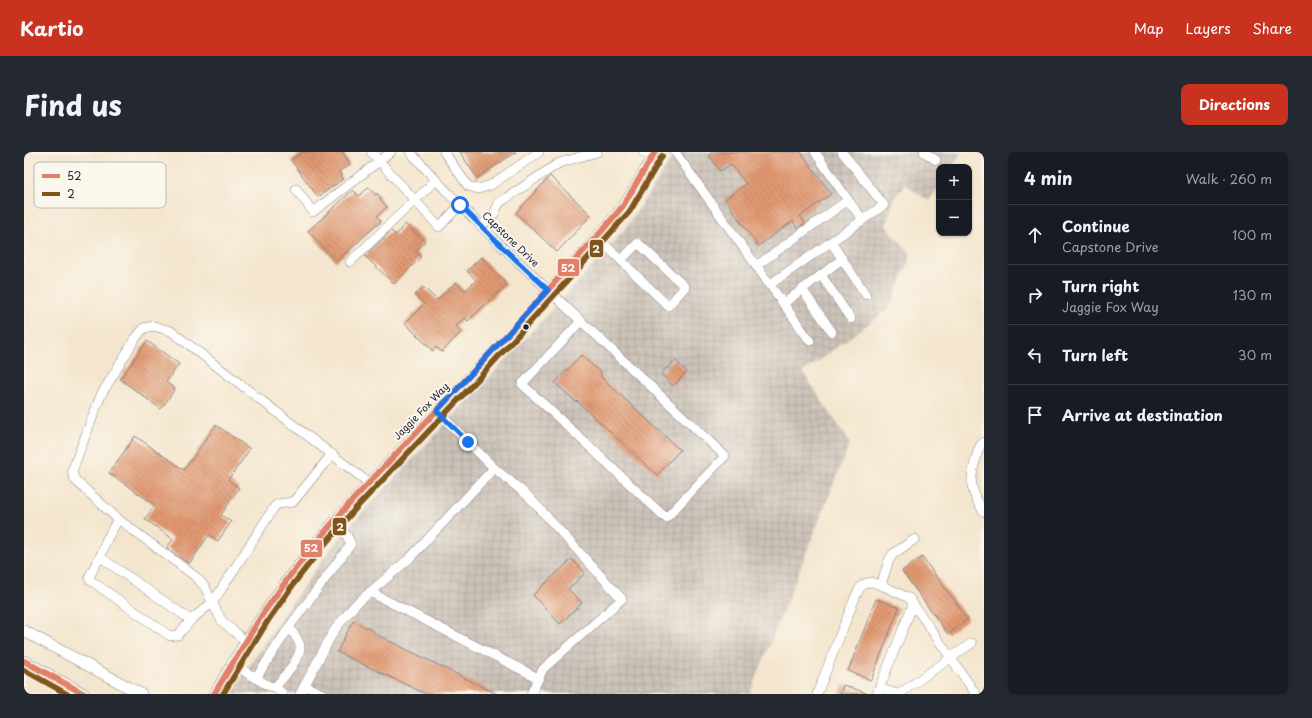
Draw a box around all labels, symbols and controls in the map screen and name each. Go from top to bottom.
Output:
text: Kartio [20,14,83,42]
text: Map [1134,18,1164,39]
text: Layers [1186,18,1231,39]
text: Share [1253,18,1292,39]
text: Find us [24,83,122,126]
button: Directions [1181,84,1288,125]
legend [34,162,166,208]
map controls [936,164,972,236]
button: + [936,164,972,200]
text: 4 min [1024,165,1072,191]
text: 52 [67,167,82,184]
text: Walk · 260 m [1186,169,1272,188]
text: 2 [67,185,75,202]
route start [451,196,469,214]
button: − [936,200,972,236]
street label: Capstone Drive [479,207,543,270]
text: Continue [1062,214,1130,237]
icon: ahead [1024,224,1046,246]
text: 100 m [1232,225,1272,244]
text: Capstone Drive [1062,237,1159,256]
line badge: 2 [589,239,604,258]
text: 2 [592,240,600,257]
line badge: 52 [557,258,580,277]
text: 52 [561,259,575,276]
text: Turn right [1062,274,1139,297]
icon: right [1024,284,1046,306]
text: 130 m [1233,285,1272,304]
text: Jaggie Fox Way [1062,297,1159,316]
unlabelled marker [521,322,531,332]
text: Turn left [1062,343,1128,366]
icon: left [1024,344,1046,366]
text: 30 m [1238,345,1272,364]
street label: Jaggie Fox Way [389,379,452,443]
text: Arrive at destination [1062,403,1223,426]
icon: arrive [1024,404,1046,426]
route end [459,433,477,451]
line badge: 2 [332,517,347,536]
text: 2 [336,518,344,535]
line badge: 52 [300,539,323,558]
text: 52 [304,539,318,556]

